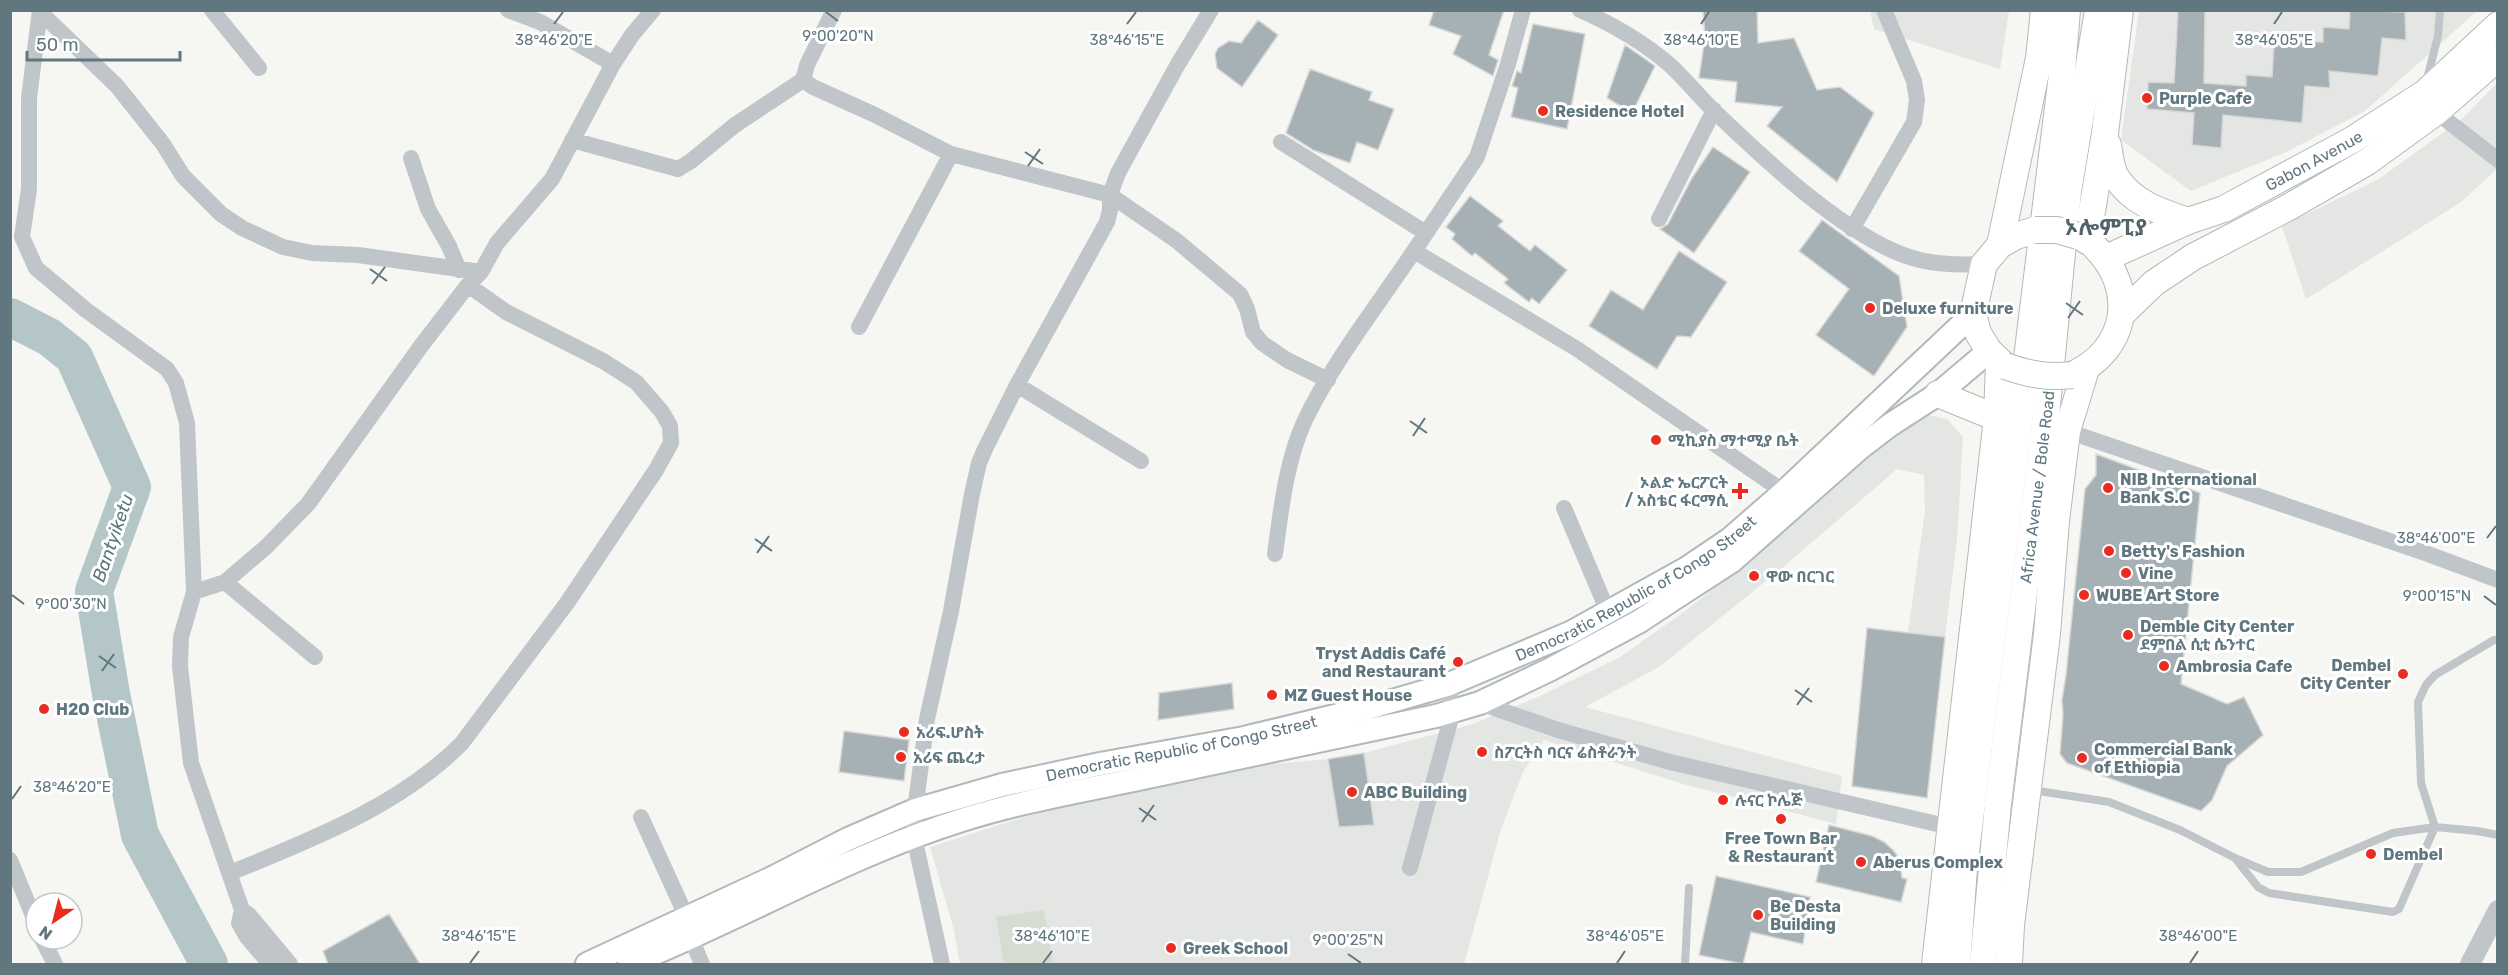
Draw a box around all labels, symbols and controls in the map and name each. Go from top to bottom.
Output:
scale bar [27,24,180,62]
text: 9°00'20"N [802,27,874,45]
text: 38°46'20"E [515,31,593,49]
text: 38°46'15"E [1090,31,1164,49]
text: 38°46'10"E [1663,31,1739,49]
text: 38°46'05"E [2235,31,2313,49]
text: 50 m [36,34,79,56]
place label: Purple Cafe [2159,89,2252,108]
marker: Purple Cafe [2140,91,2154,105]
place label: Residence Hotel [1555,102,1684,121]
marker: Residence Hotel [1536,104,1550,118]
street label: Gabon Avenue [2262,127,2366,195]
district label: ኦሎምፒያ [2065,214,2147,241]
place label: Deluxe furniture [1882,299,2013,318]
marker: Deluxe furniture [1863,301,1877,315]
street label: Africa Avenue / Bole Road [2016,390,2058,585]
place label: ሚኪያስ ማተሚያ ቤት [1668,431,1799,450]
marker: ሚኪያስ ማተሚያ ቤት [1649,433,1663,447]
place label: NIB International Bank S.C [2120,470,2257,507]
place label: ኦልድ ኤርፖርት / አስቴር ፋርማሲ [1625,473,1729,510]
marker: NIB International Bank S.C [2101,481,2115,495]
marker: ኦልድ ኤርፖርት / አስቴር ፋርማሲ [1733,484,1747,498]
water label: Bantyiketu [88,491,138,585]
street label: Democratic Republic of Congo Street [1512,512,1760,665]
text: 38°46'00"E [2397,529,2475,547]
place label: Betty's Fashion [2121,542,2245,561]
marker: Betty's Fashion [2102,544,2116,558]
place label: Vine [2138,564,2173,583]
marker: Vine [2119,566,2133,580]
place label: ዋው በርገር [1766,567,1834,586]
marker: ዋው በርገር [1747,569,1761,583]
place label: WUBE Art Store [2096,586,2220,605]
text: 9°00'15"N [2403,587,2471,605]
marker: WUBE Art Store [2077,588,2091,602]
text: 9°00'30"N [35,595,107,613]
place label: Demble City Center ደምበል ሲቲ ሴንተር [2140,617,2295,654]
marker: Demble City Center ደምበል ሲቲ ሴንተር [2121,628,2135,642]
place label: Tryst Addis Café and Restaurant [1315,644,1447,681]
marker: Tryst Addis Café and Restaurant [1451,655,1465,669]
place label: Dembel City Center [2300,656,2392,693]
place label: Ambrosia Cafe [2176,657,2293,676]
marker: Ambrosia Cafe [2157,659,2171,673]
marker: Dembel City Center [2396,667,2410,681]
place label: MZ Guest House [1284,686,1412,705]
marker: MZ Guest House [1265,688,1279,702]
place label: H2O Club [56,700,129,719]
marker: H2O Club [37,702,51,716]
street label: Democratic Republic of Congo Street [1044,712,1319,785]
place label: አሪፍ.ሆስት [916,723,984,742]
marker: አሪፍ.ሆስት [897,725,911,739]
place label: Commercial Bank of Ethiopia [2094,740,2233,777]
place label: ስፖርትስ ባርና ሬስቶራንት [1494,743,1637,762]
marker: ስፖርትስ ባርና ሬስቶራንት [1475,745,1489,759]
place label: አሪፍ ጨረታ [913,748,985,767]
marker: አሪፍ ጨረታ [894,750,908,764]
marker: Commercial Bank of Ethiopia [2075,751,2089,765]
text: 38°46'20"E [33,778,111,796]
place label: ABC Building [1364,783,1467,802]
marker: ABC Building [1345,785,1359,799]
place label: ሉናር ኮሌጅ [1735,791,1803,810]
marker: ሉናር ኮሌጅ [1716,793,1730,807]
marker: Free Town Bar & Restaurant [1774,812,1788,826]
place label: Free Town Bar & Restaurant [1725,829,1838,866]
place label: Dembel [2383,845,2443,864]
marker: Dembel [2364,847,2378,861]
place label: Aberus Complex [1873,853,2003,872]
marker: Aberus Complex [1854,855,1868,869]
north arrow [24,891,84,951]
place label: Be Desta Building [1770,897,1841,934]
marker: Be Desta Building [1751,908,1765,922]
text: N [36,922,56,944]
text: 38°46'15"E [442,927,516,945]
text: 38°46'10"E [1014,927,1090,945]
text: 38°46'05"E [1586,927,1664,945]
text: 38°46'00"E [2159,927,2237,945]
text: 9°00'25"N [1313,931,1383,949]
place label: Greek School [1183,939,1288,958]
marker: Greek School [1164,941,1178,955]

